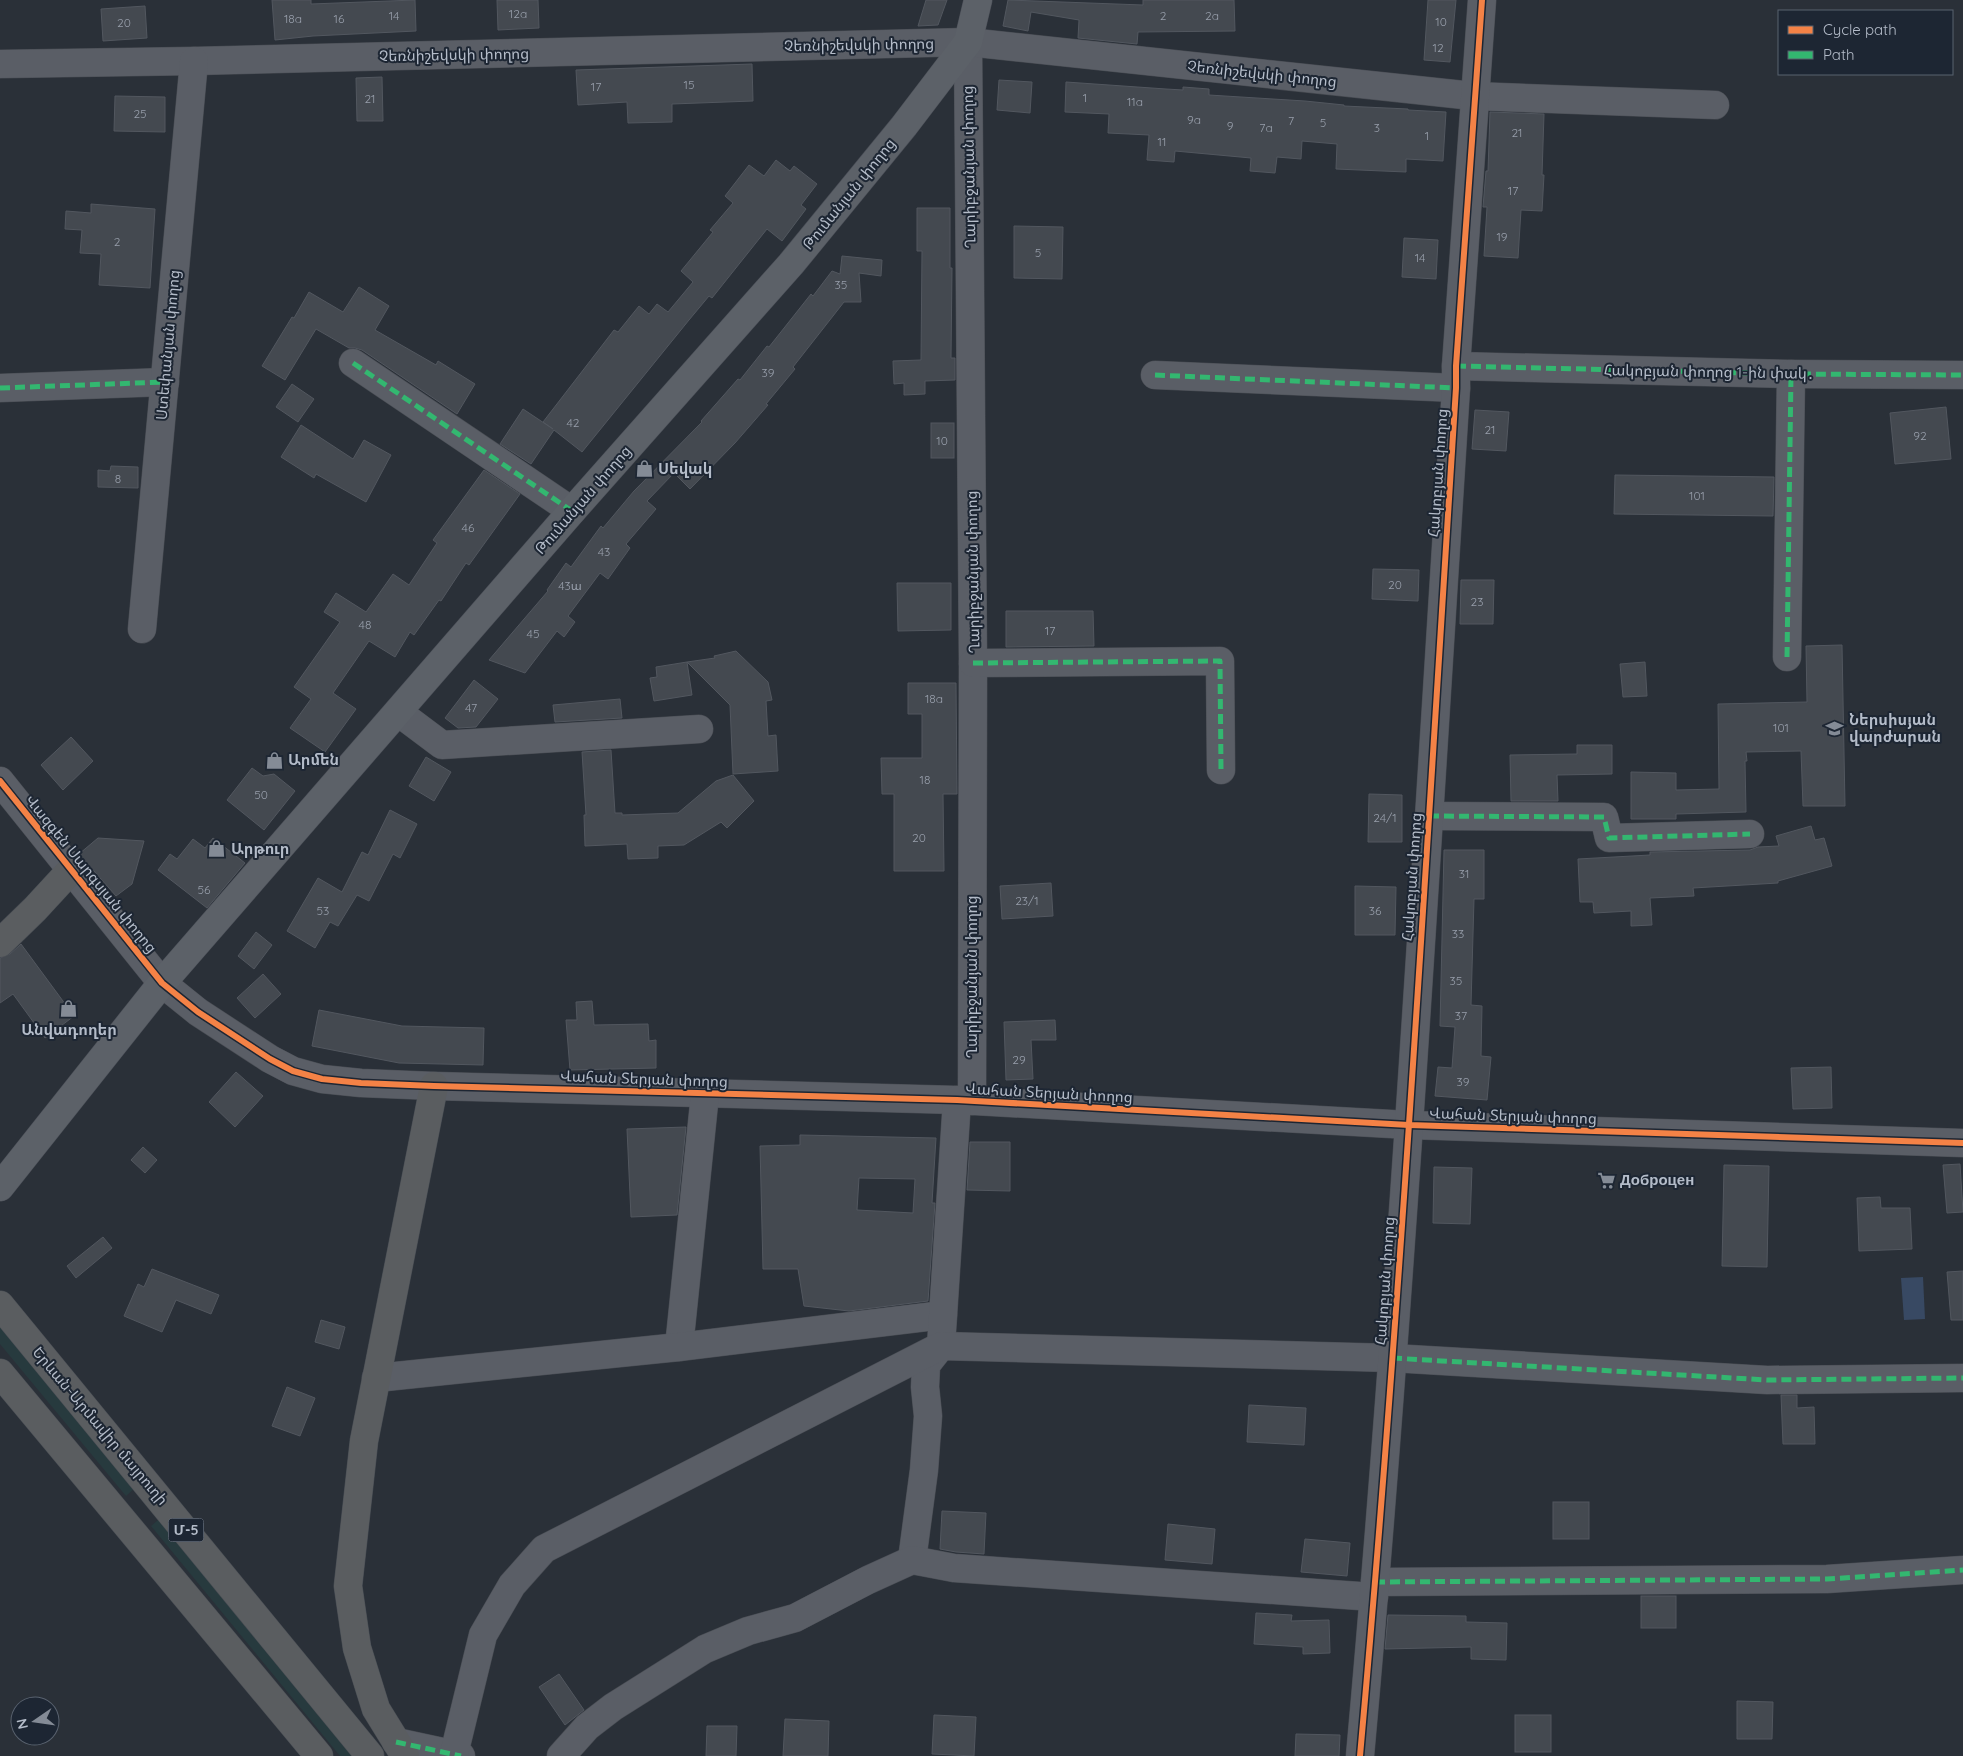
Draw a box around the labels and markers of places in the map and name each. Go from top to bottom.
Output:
shop icon: Սեվակ [634,459,654,479]
place label: Սեվակ [658,459,712,478]
place label: Ներսիսյան վարժարան [1849,710,1941,746]
school or university icon: Ներսիսյան վարժարան [1825,719,1845,739]
shop icon: Արմեն [264,750,284,770]
place label: Արմեն [288,750,339,769]
shop icon: Արթուր [207,839,227,859]
place label: Արթուր [231,839,289,858]
shop icon: Անվադողեր [59,999,79,1019]
place label: Անվադողեր [21,1020,117,1039]
supermarket icon: Доброцен [1596,1170,1616,1190]
place label: Доброцен [1620,1170,1694,1189]

